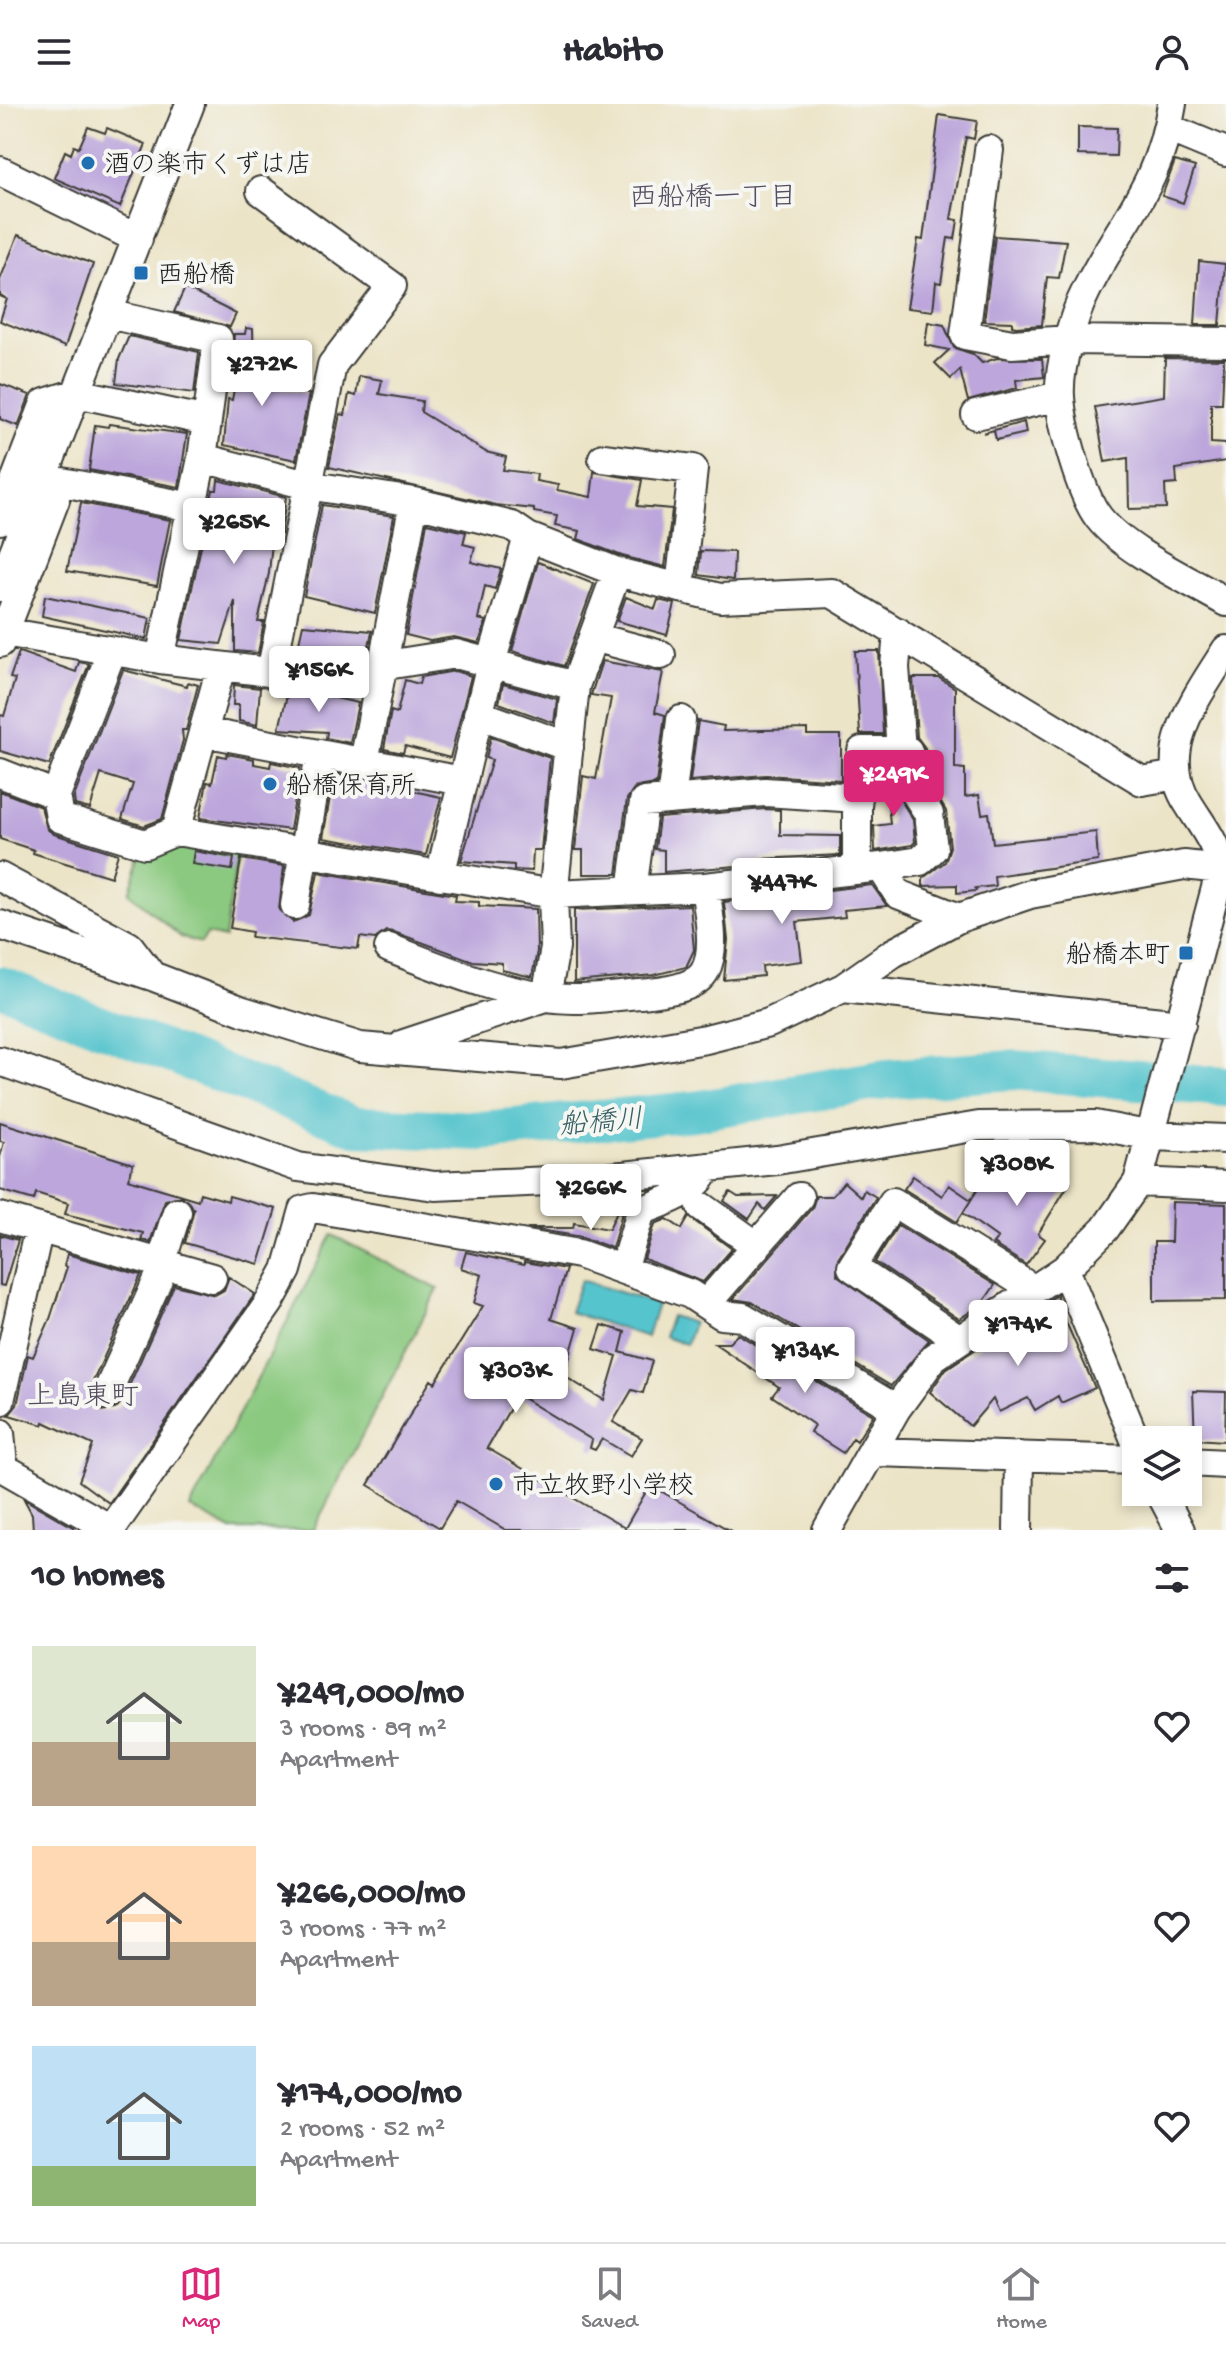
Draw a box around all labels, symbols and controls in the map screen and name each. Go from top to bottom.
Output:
icon: menu [32,30,76,74]
icon: person [1150,30,1194,74]
text: Habito [563,31,663,74]
place label: 酒の楽市くずは店 [104,150,312,183]
marker: 酒の楽市くずは店 [79,154,97,172]
district label: 西船橋一丁目 [629,182,797,216]
place label: 西船橋 [157,261,235,293]
marker: 西船橋 [132,264,150,282]
pin: ¥272K [206,340,318,408]
text: ¥272K [229,350,295,381]
pin: ¥265K [178,498,290,566]
text: ¥265K [201,508,267,539]
pin: ¥156K [263,646,375,714]
text: ¥156K [287,656,351,687]
pin: ¥249K [838,750,950,818]
text: ¥249K [862,760,926,791]
place label: 船橋保育所 [286,771,416,804]
marker: 船橋保育所 [261,775,279,793]
pin: ¥447K [726,858,838,926]
text: ¥447K [750,868,814,899]
place label: 船橋本町 [1066,941,1170,973]
marker: 船橋本町 [1177,944,1195,962]
water label: 船橋川 [558,1103,645,1145]
pin: ¥308K [961,1140,1073,1208]
text: ¥308K [983,1150,1051,1181]
pin: ¥266K [535,1164,647,1232]
text: ¥266K [558,1174,624,1205]
pin: ¥174K [962,1300,1074,1368]
text: ¥174K [987,1310,1049,1341]
pin: ¥134K [749,1327,861,1395]
text: ¥134K [774,1337,836,1368]
pin: ¥303K [460,1347,572,1415]
text: ¥303K [482,1357,550,1388]
district label: 上島東町 [27,1381,139,1415]
map controls [1122,1426,1202,1506]
button: layers [1122,1426,1202,1506]
place label: 市立牧野小学校 [512,1472,694,1504]
marker: 市立牧野小学校 [487,1475,505,1493]
icon: filters [1150,1556,1194,1600]
text: 10 homes [32,1558,163,1598]
text: ¥249,000/mo [280,1675,464,1715]
icon: home [96,1678,192,1774]
icon: heart [1150,1704,1194,1748]
text: 3 rooms · 89 m² [280,1715,447,1746]
text: Apartment [280,1746,397,1777]
text: ¥266,000/mo [280,1875,465,1915]
icon: home [96,1878,192,1974]
icon: heart [1150,1904,1194,1948]
text: 3 rooms · 77 m² [280,1915,446,1946]
text: Apartment [280,1946,397,1977]
text: ¥174,000/mo [280,2075,462,2115]
icon: home [96,2078,192,2174]
icon: heart [1150,2104,1194,2148]
text: 2 rooms · 52 m² [280,2115,445,2146]
text: Apartment [280,2146,397,2177]
tab: Map [179,2262,223,2336]
tab: Saved [581,2262,638,2336]
tab: Home [996,2262,1047,2336]

